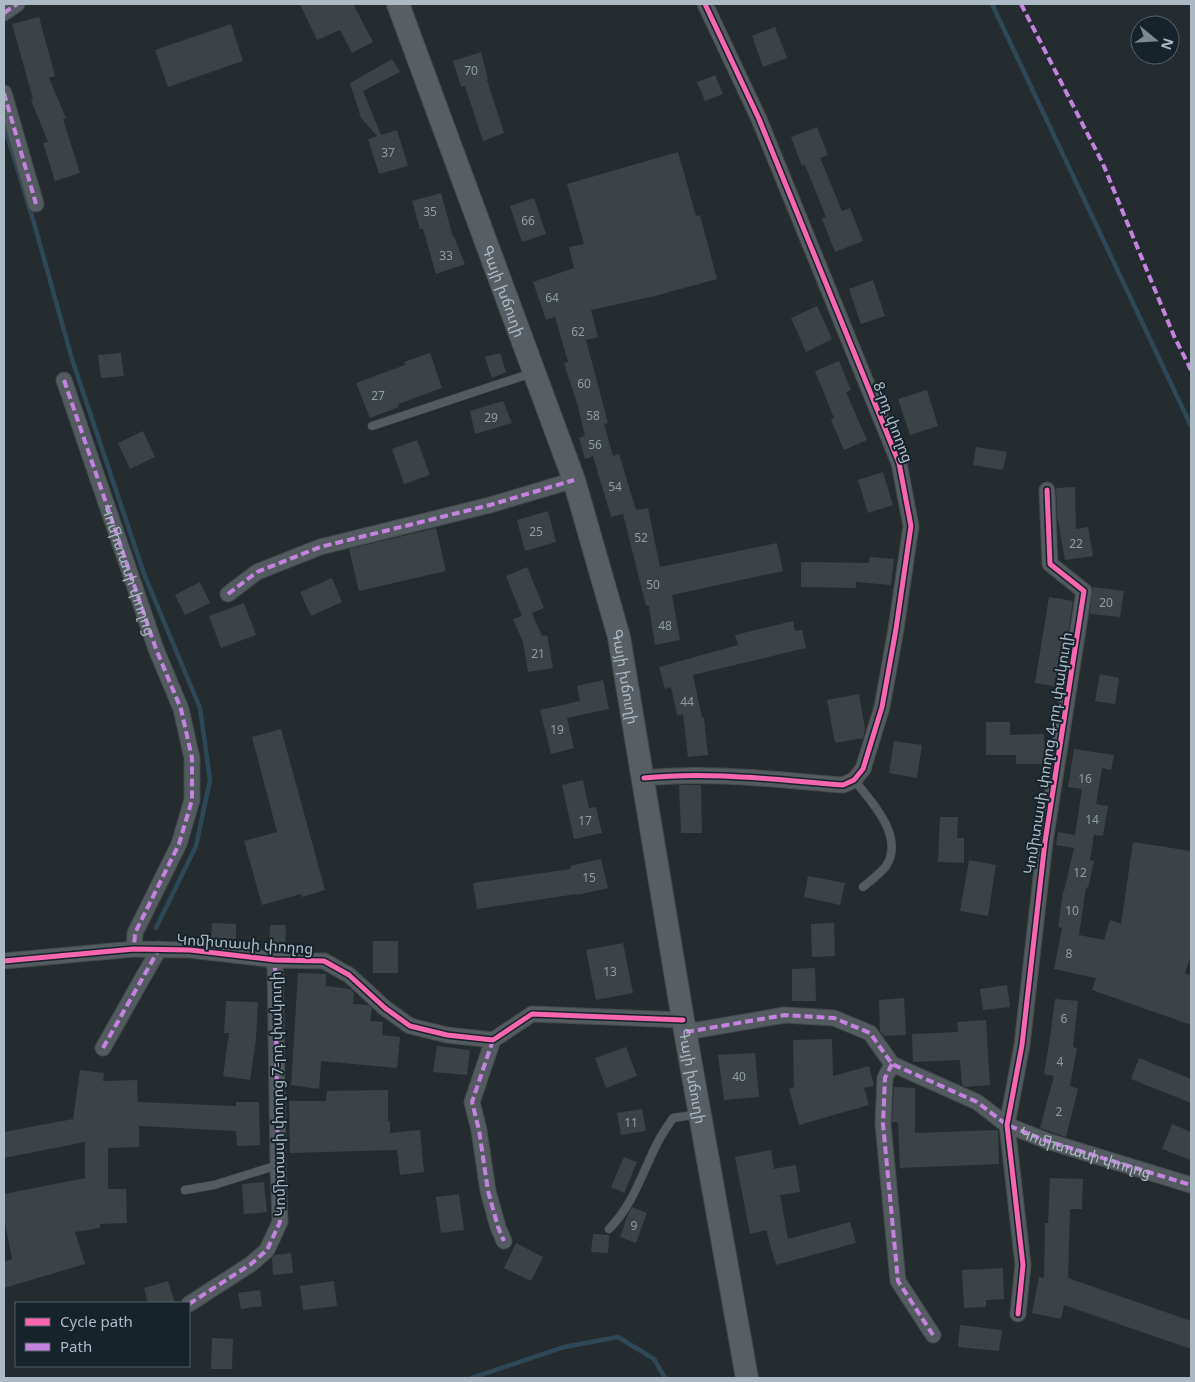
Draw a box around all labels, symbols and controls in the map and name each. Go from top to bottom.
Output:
north arrow [1130,15,1180,65]
text: N [1157,36,1179,53]
house number: 70 [464,62,478,79]
house number: 37 [381,144,395,161]
house number: 35 [423,203,437,220]
house number: 66 [521,212,535,229]
street label: Գայի խճուղի [478,242,530,340]
house number: 33 [439,247,453,264]
house number: 64 [545,289,559,306]
house number: 62 [571,323,585,340]
house number: 60 [577,375,591,392]
street label: 8-րդ փողոց [869,379,919,465]
house number: 27 [371,387,385,404]
house number: 58 [586,407,600,424]
house number: 29 [484,409,498,426]
house number: 56 [588,436,602,453]
house number: 54 [608,478,622,495]
street label: Կոմիտասի փողոց [97,502,161,638]
house number: 25 [529,523,543,540]
house number: 52 [634,529,648,546]
house number: 22 [1069,535,1083,552]
house number: 50 [646,576,660,593]
house number: 20 [1099,594,1113,611]
house number: 48 [658,617,672,634]
street label: Գայի խճուղի [607,627,643,726]
street label: Կոմիտասի փողոց 4-րդ փակուղի [1018,630,1076,876]
house number: 21 [531,645,545,662]
house number: 44 [680,693,694,710]
house number: 19 [550,721,564,738]
house number: 16 [1078,770,1092,787]
house number: 14 [1085,811,1099,828]
house number: 17 [578,812,592,829]
house number: 12 [1073,864,1087,881]
house number: 15 [582,869,596,886]
house number: 10 [1065,902,1079,919]
street label: Կոմիտասի փողոց [176,928,314,958]
house number: 8 [1066,945,1073,962]
house number: 13 [603,963,617,980]
street label: Կոմիտասի փողոց 7-րդ փակուղի [265,971,289,1217]
house number: 6 [1061,1010,1068,1027]
street label: Գայի խճուղի [675,1027,711,1125]
house number: 4 [1057,1053,1064,1070]
house number: 40 [732,1068,746,1085]
house number: 2 [1056,1103,1063,1120]
house number: 11 [624,1114,638,1131]
street label: Կոմիտասի փողոց [1017,1121,1154,1182]
house number: 9 [631,1217,638,1234]
legend [15,1302,190,1367]
text: Cycle path [60,1311,133,1331]
text: Path [60,1336,92,1356]

